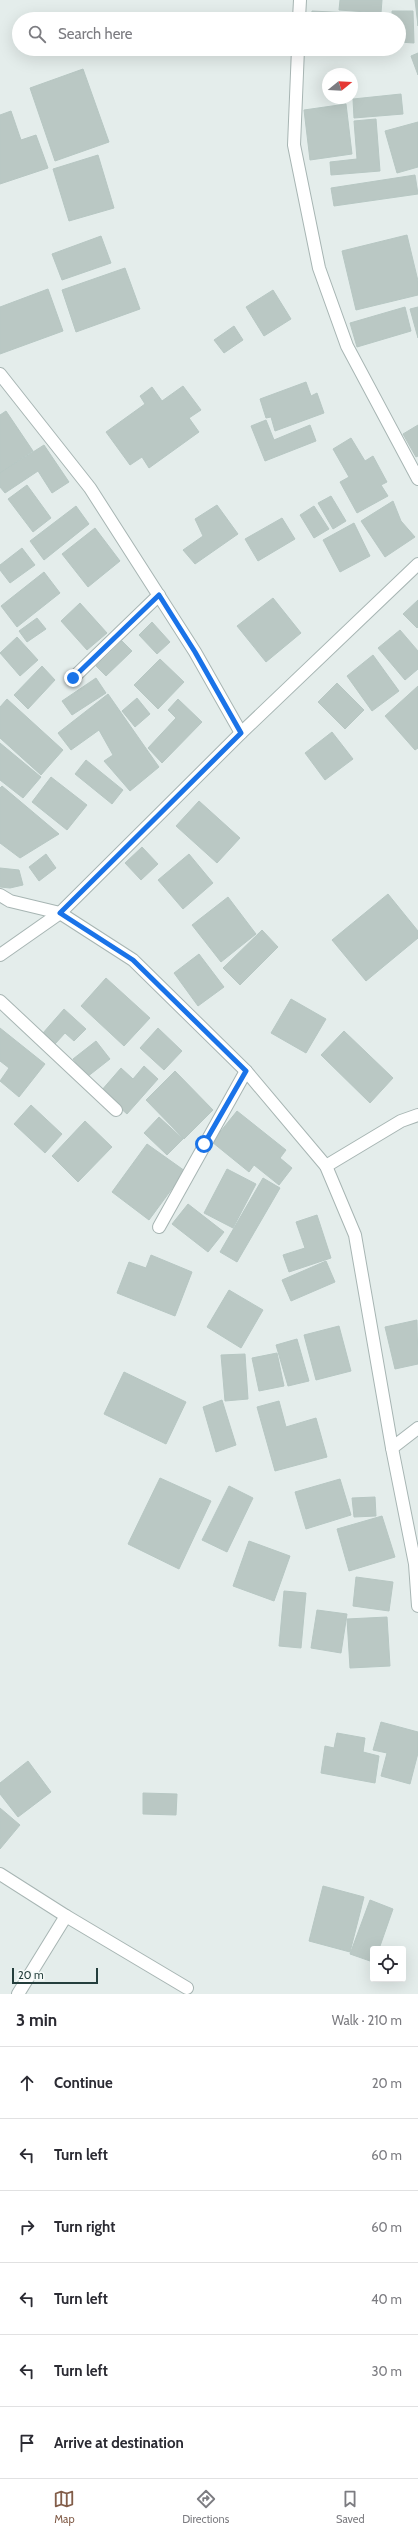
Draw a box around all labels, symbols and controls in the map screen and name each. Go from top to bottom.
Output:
search box [12,12,406,56]
icon: search [26,23,48,45]
text: Search here [58,25,133,43]
north arrow [322,68,358,104]
route end [64,669,82,687]
route start [195,1135,213,1153]
map controls [370,1946,406,1982]
button: locate [370,1946,406,1982]
scale bar [12,1966,98,1985]
text: 20 m [18,1968,44,1982]
text: 3 min [16,2010,57,2030]
text: Walk · 210 m [332,2012,402,2028]
icon: ahead [16,2072,38,2094]
text: Continue [54,2074,113,2092]
text: 20 m [372,2075,402,2091]
icon: left [16,2144,38,2166]
text: Turn left [54,2146,108,2164]
text: 60 m [371,2147,402,2163]
icon: right [16,2216,38,2238]
text: Turn right [54,2218,115,2236]
text: 60 m [371,2219,402,2235]
icon: left [16,2288,38,2310]
text: Turn left [54,2290,108,2308]
text: 40 m [371,2291,402,2307]
icon: left [16,2360,38,2382]
text: Turn left [54,2362,108,2380]
text: 30 m [372,2363,402,2379]
icon: arrive [16,2432,38,2454]
text: Arrive at destination [54,2434,184,2452]
tab: Map [53,2488,75,2526]
tab: Directions [182,2488,229,2526]
tab: Saved [336,2488,365,2526]

